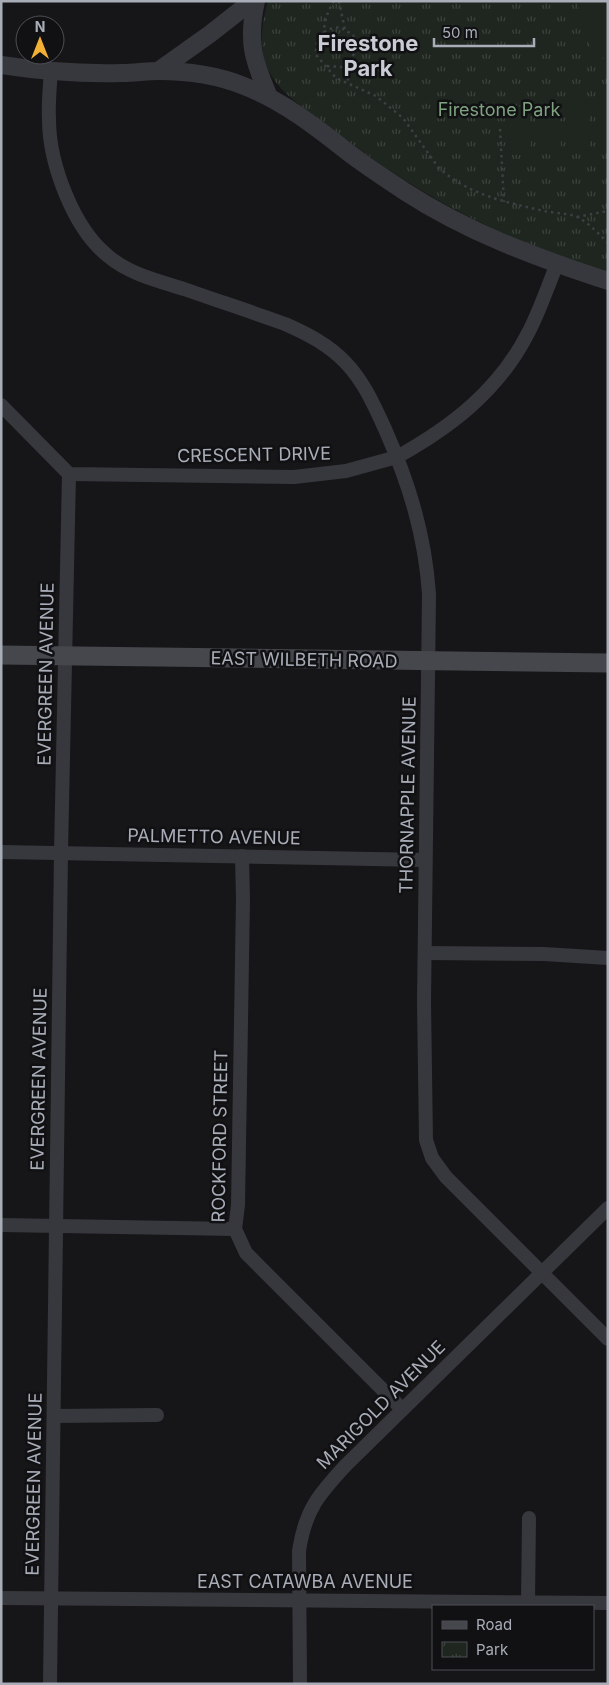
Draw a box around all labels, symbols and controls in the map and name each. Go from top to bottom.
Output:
north arrow [15,15,65,65]
scale bar [434,15,534,47]
text: N [35,18,45,35]
text: 50 m [442,23,478,42]
district label: Firestone Park [318,30,418,81]
park label: Firestone Park [438,99,560,120]
street label: CRESCENT DRIVE [177,443,331,466]
street label: EVERGREEN AVENUE [33,582,58,766]
street label: EAST WILBETH ROAD [210,647,398,672]
street label: THORNAPPLE AVENUE [395,696,420,894]
street label: PALMETTO AVENUE [127,824,301,849]
street label: EVERGREEN AVENUE [26,987,51,1171]
street label: ROCKFORD STREET [207,1050,232,1222]
street label: MARIGOLD AVENUE [312,1336,449,1473]
street label: EVERGREEN AVENUE [21,1392,46,1576]
street label: EAST CATAWBA AVENUE [197,1571,413,1592]
legend [432,1605,594,1670]
text: Road [476,1615,512,1634]
text: Park [476,1640,509,1659]

